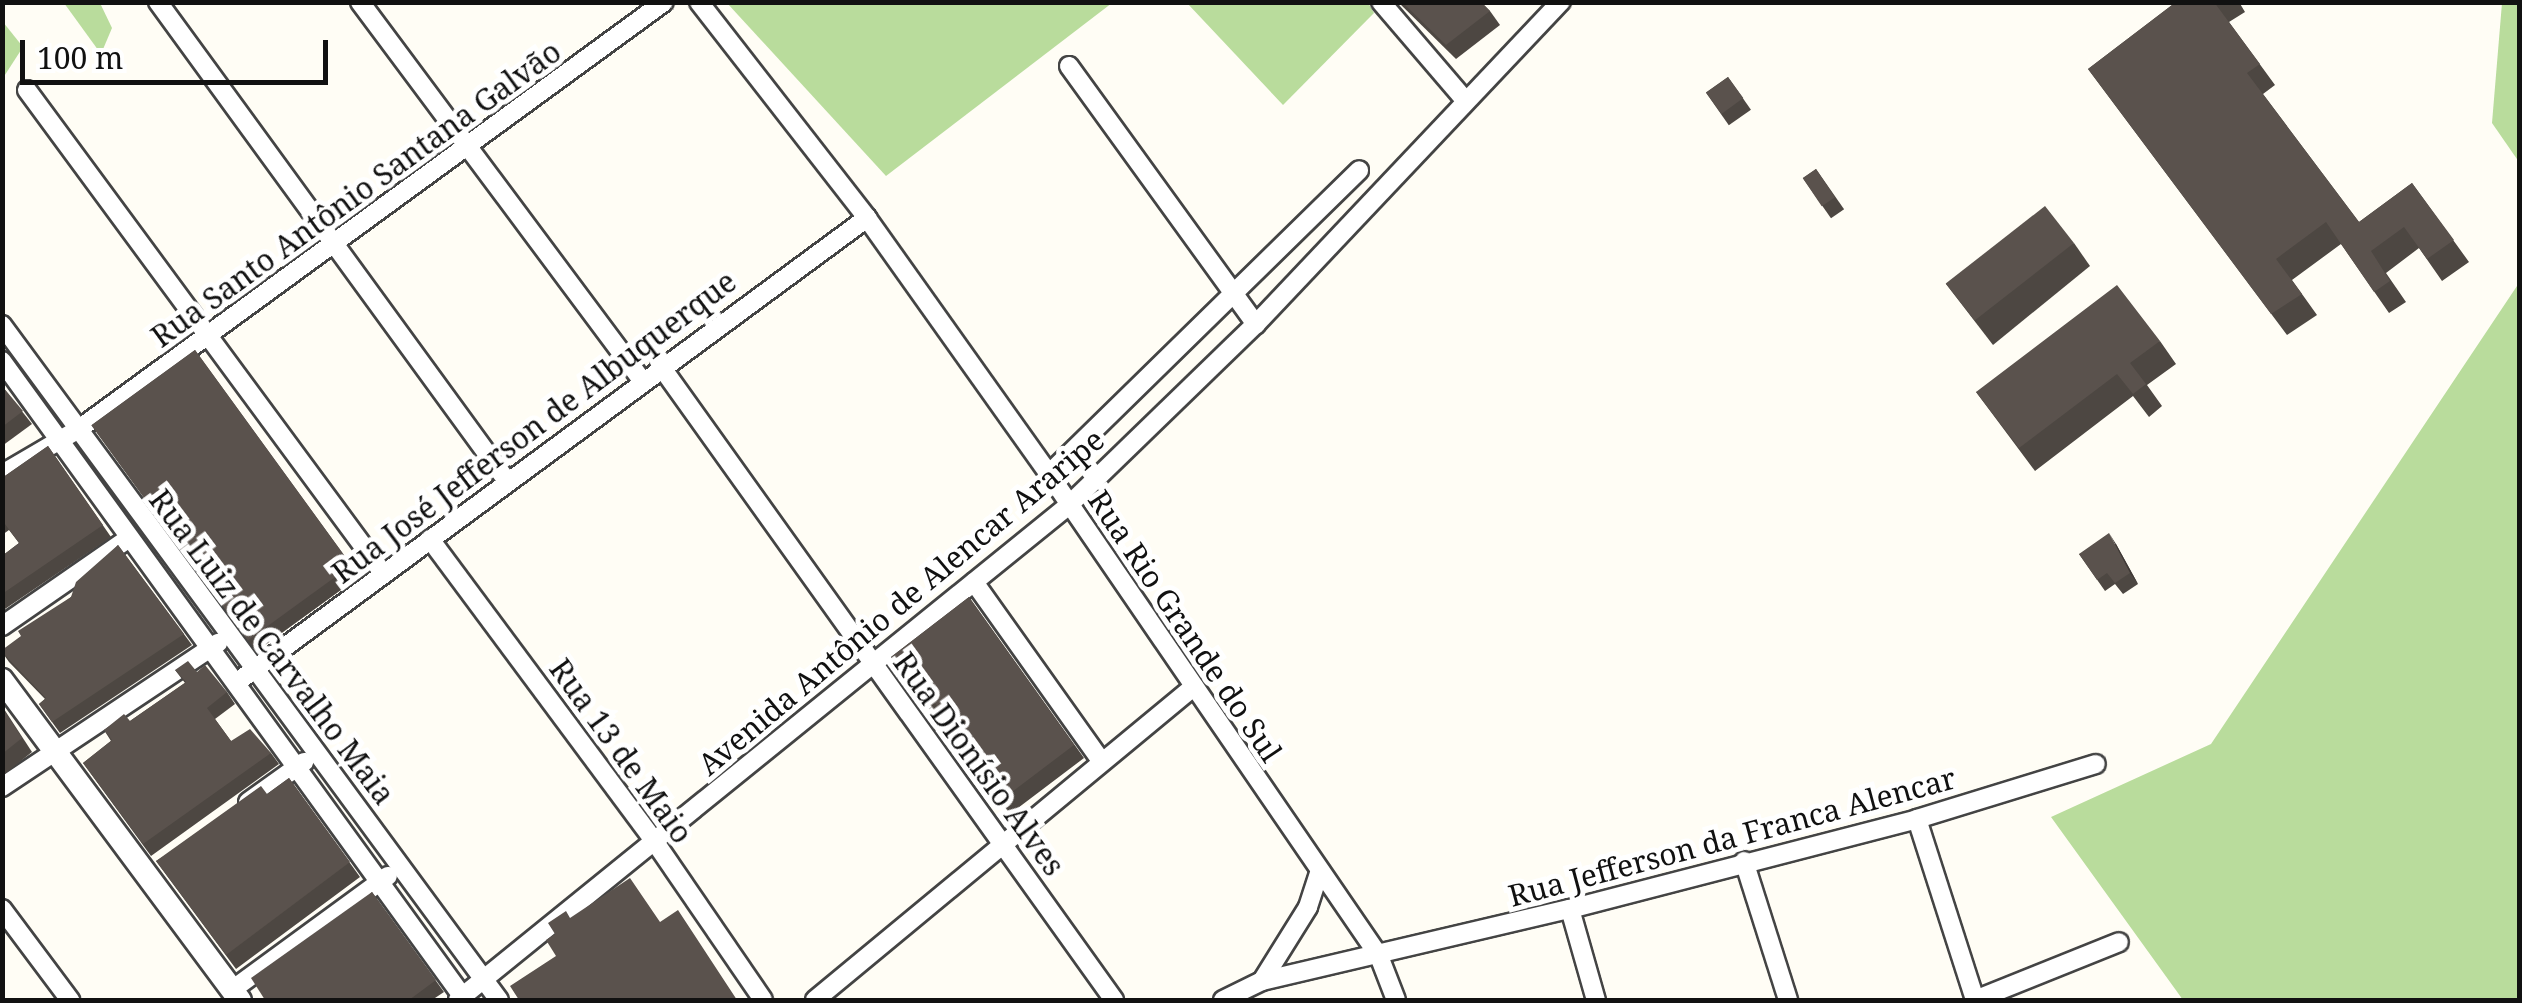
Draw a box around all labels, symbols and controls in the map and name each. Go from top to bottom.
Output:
scale bar [25,20,332,82]
street label: Rua Santo Antônio Santana Galvão [144,33,568,355]
text: 100 m [37,37,123,78]
street label: Rua José Jefferson de Albuquerque [325,263,743,591]
street label: Avenida Antônio de Alencar Araripe [691,421,1111,783]
street label: Rua Luiz de Carvalho Maia [142,482,402,812]
street label: Rua Rio Grande do Sul [1081,484,1289,768]
street label: Rua Dionísio Alves [886,646,1072,882]
street label: Rua 13 de Maio [542,652,700,850]
street label: Rua Jefferson da Franca Alencar [1505,760,1959,914]

